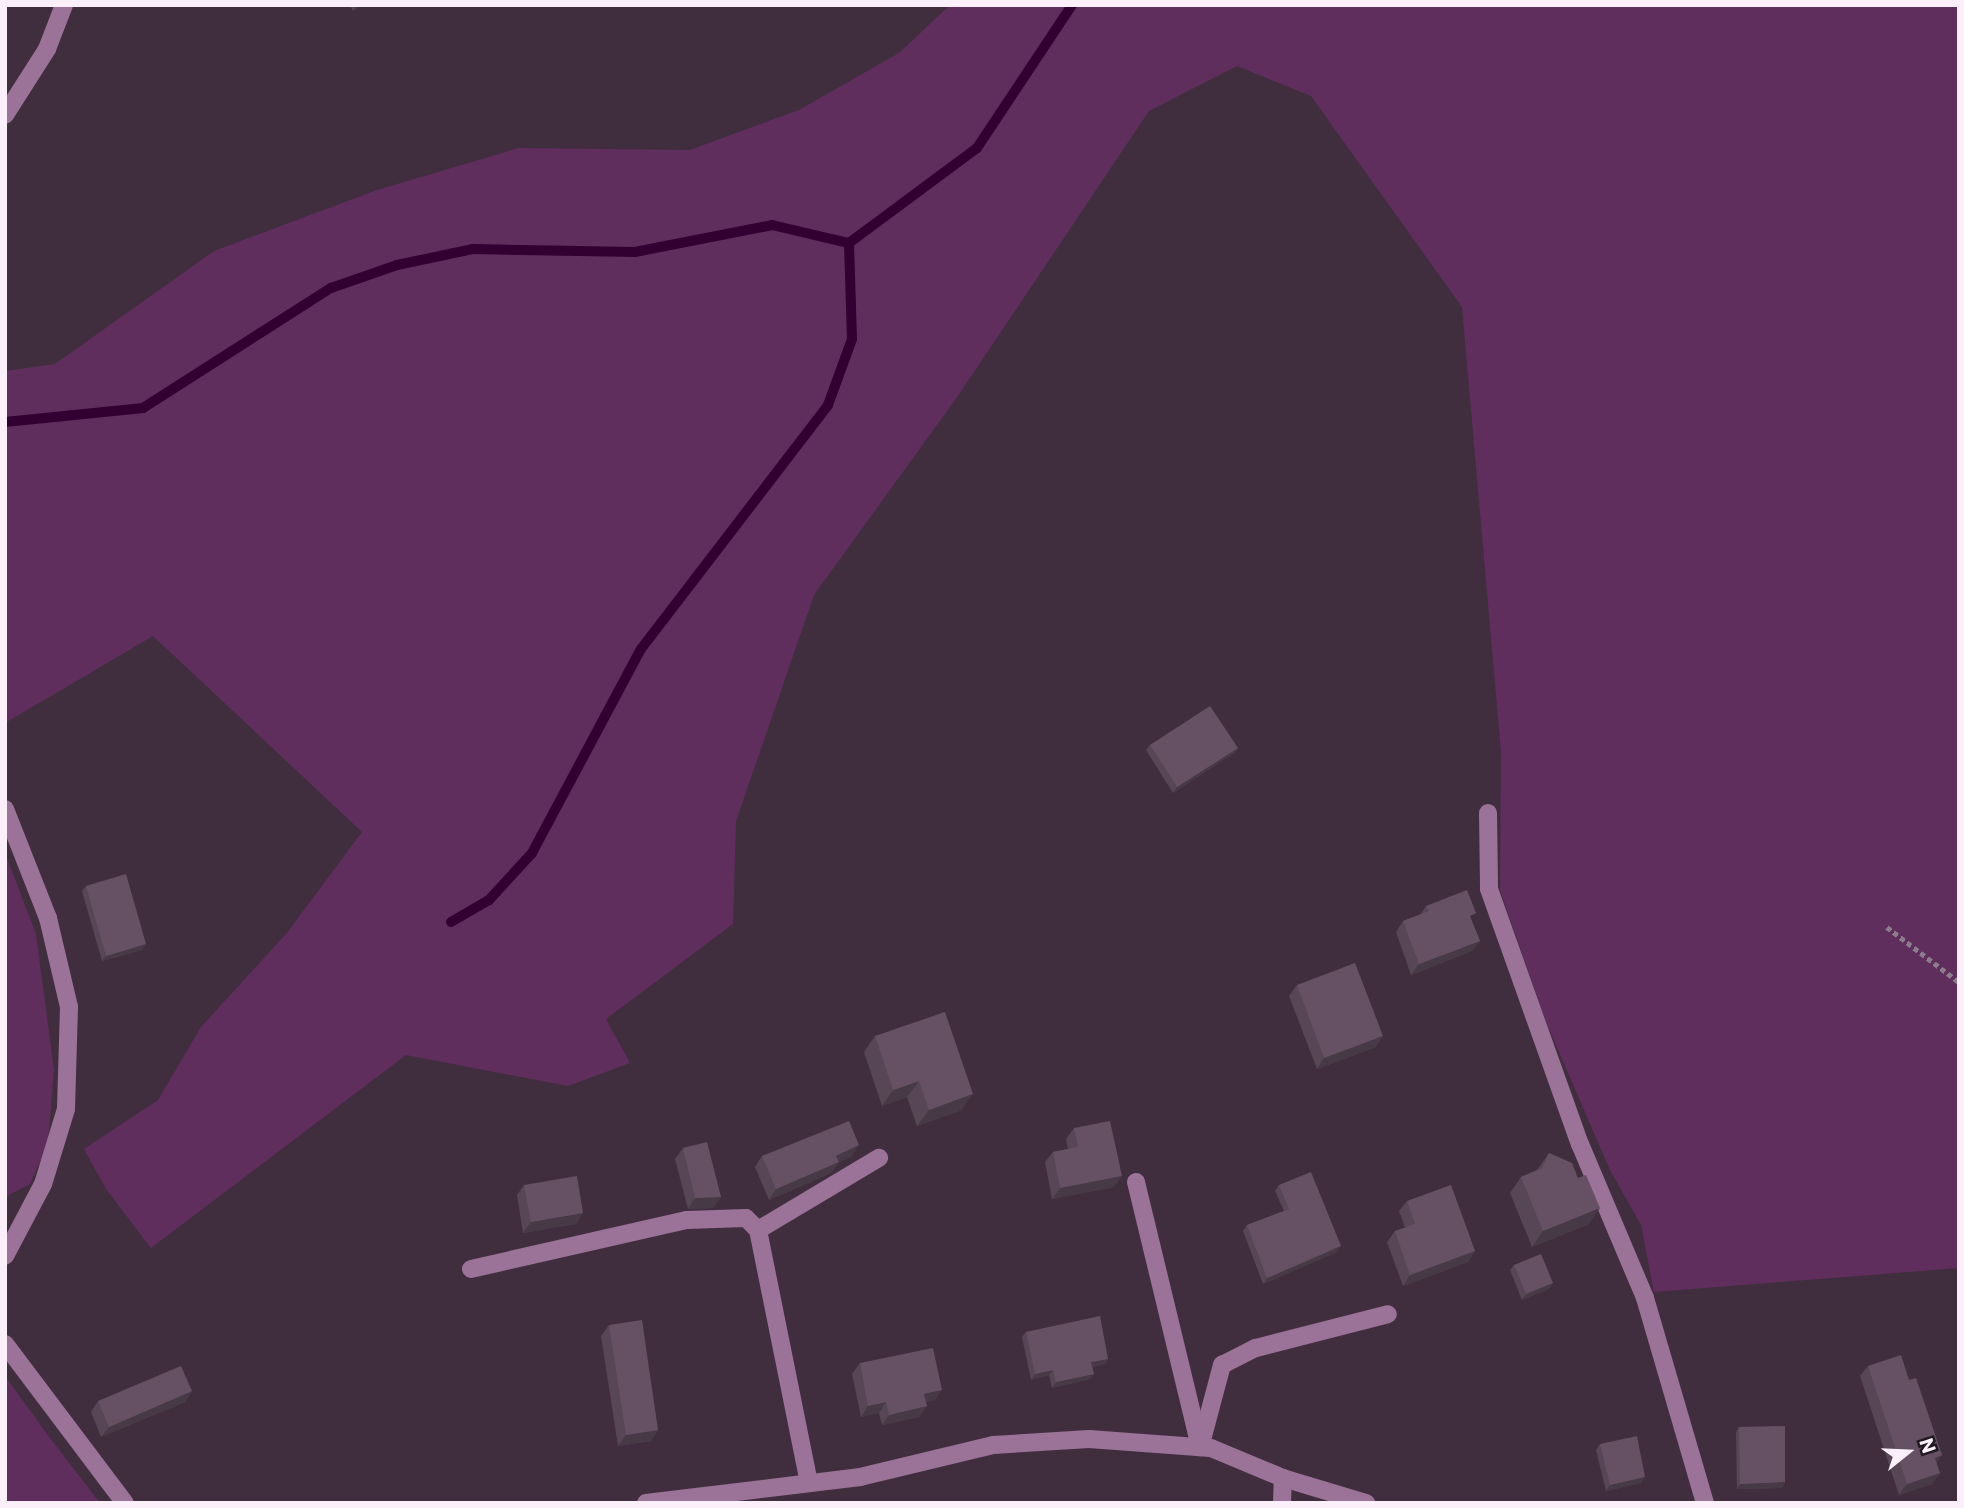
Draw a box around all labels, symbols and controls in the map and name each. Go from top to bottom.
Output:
north arrow [1873,1417,1943,1487]
text: N [1915,1435,1942,1456]

